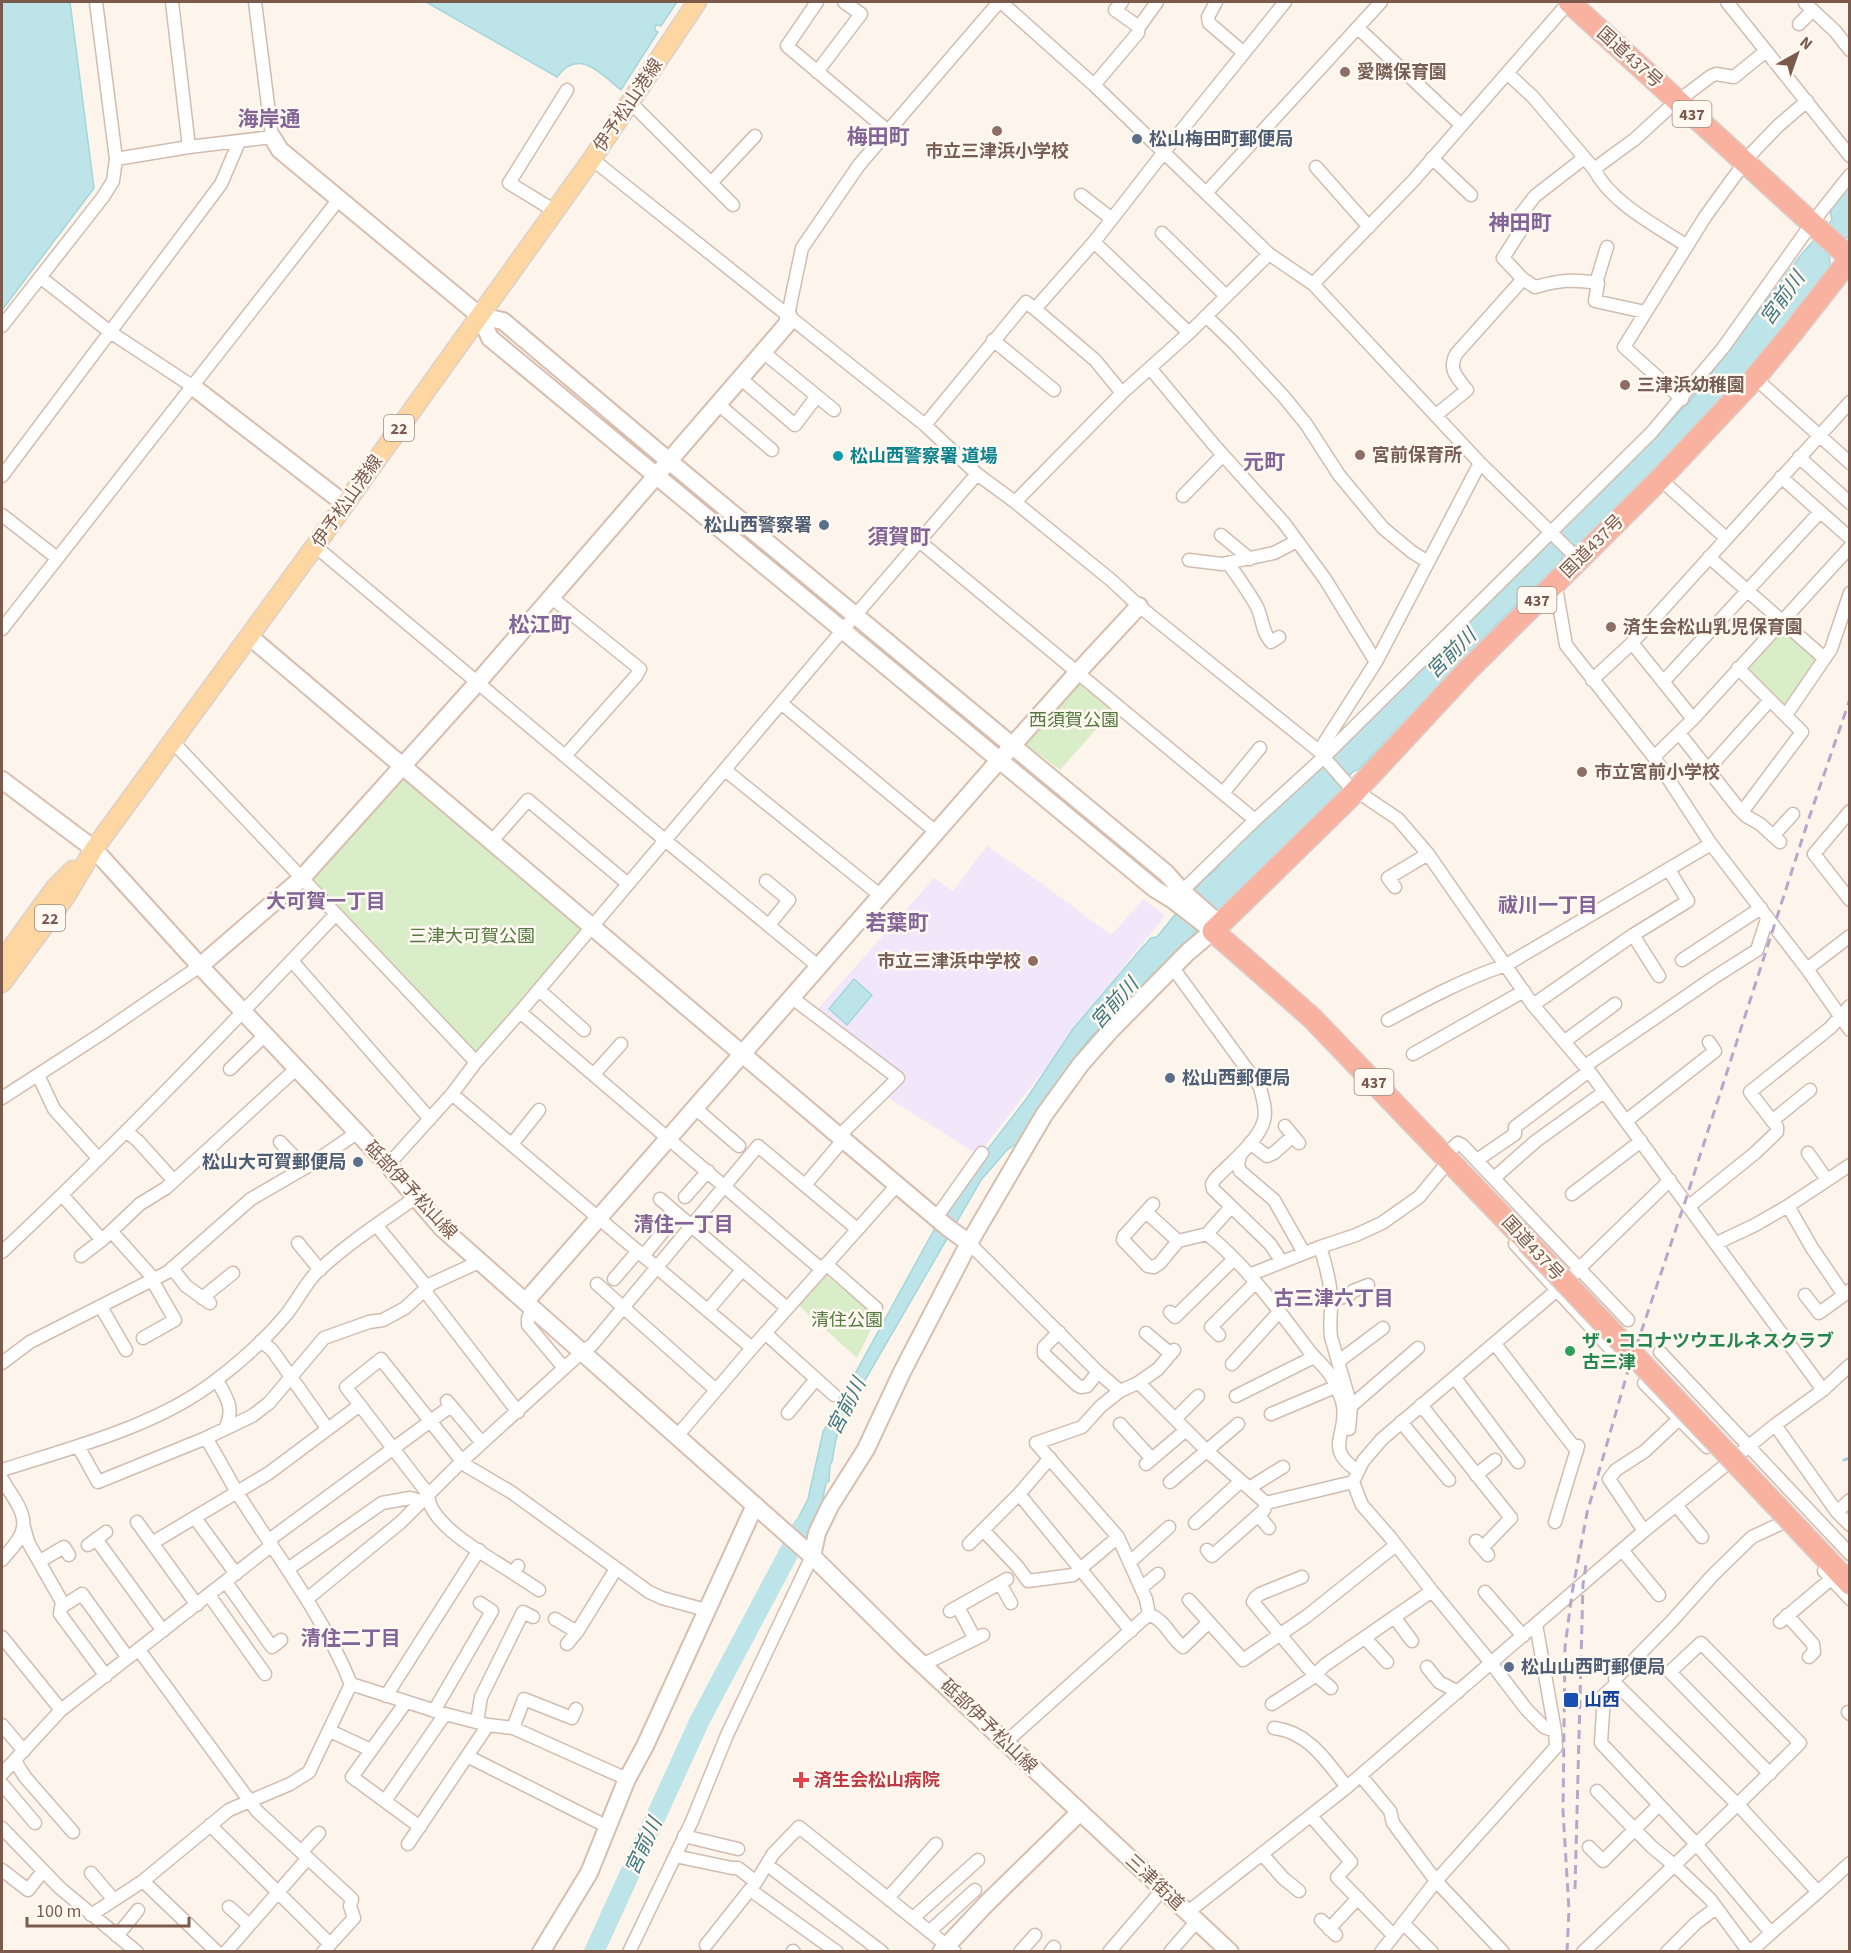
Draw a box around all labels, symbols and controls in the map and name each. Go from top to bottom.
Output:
street label: 国道437号 [1591,21,1668,94]
north arrow [1767,24,1827,84]
text: N [1795,31,1817,55]
street label: 伊予松山港線 [588,54,669,157]
place label: 愛隣保育園 [1357,60,1447,85]
marker: 愛隣保育園 [1338,65,1352,79]
road number: 437 [1672,101,1712,127]
district label: 海岸通 [238,104,301,134]
district label: 梅田町 [847,122,910,152]
marker: 市立三津浜小学校 [990,124,1004,138]
place label: 松山梅田町郵便局 [1149,127,1293,152]
marker: 松山梅田町郵便局 [1130,132,1144,146]
place label: 市立三津浜小学校 [925,139,1069,164]
district label: 神田町 [1489,208,1552,238]
water label: 宮前川 [1754,264,1813,331]
place label: 三津浜幼稚園 [1637,373,1745,398]
marker: 三津浜幼稚園 [1618,378,1632,392]
road number: 22 [384,415,414,441]
place label: 宮前保育所 [1372,443,1462,468]
place label: 松山西警察署 道場 [850,444,998,469]
district label: 元町 [1243,447,1285,477]
marker: 宮前保育所 [1353,448,1367,462]
marker: 松山西警察署 道場 [831,449,845,463]
street label: 伊予松山港線 [306,450,389,553]
street label: 国道437号 [1555,509,1630,584]
place label: 松山西警察署 [704,513,812,538]
marker: 松山西警察署 [817,518,831,532]
district label: 須賀町 [868,522,931,552]
road number: 437 [1518,587,1556,613]
district label: 松江町 [509,610,572,640]
place label: 済生会松山乳児保育園 [1623,615,1803,640]
marker: 済生会松山乳児保育園 [1604,620,1618,634]
water label: 宮前川 [1421,621,1484,685]
park label: 西須賀公園 [1029,708,1119,733]
place label: 市立宮前小学校 [1594,760,1720,785]
marker: 市立宮前小学校 [1575,765,1589,779]
district label: 大可賀一丁目 [266,888,386,916]
district label: 祓川一丁目 [1498,892,1598,920]
road number: 22 [35,905,65,931]
district label: 若葉町 [866,908,929,938]
park label: 三津大可賀公園 [409,924,535,949]
place label: 市立三津浜中学校 [877,949,1021,974]
marker: 市立三津浜中学校 [1026,954,1040,968]
water label: 宮前川 [1084,971,1147,1035]
place label: 松山西郵便局 [1182,1066,1290,1091]
road number: 437 [1354,1069,1394,1095]
marker: 松山西郵便局 [1163,1071,1177,1085]
street label: 砥部伊予松山線 [359,1136,463,1245]
place label: 松山大可賀郵便局 [202,1150,346,1175]
marker: 松山大可賀郵便局 [351,1155,365,1169]
street label: 国道437号 [1496,1210,1569,1286]
district label: 清住一丁目 [634,1211,734,1239]
district label: 古三津六丁目 [1274,1285,1394,1313]
park label: 清住公園 [811,1308,883,1333]
place label: ザ・ココナツウエルネスクラブ 古三津 [1582,1329,1834,1375]
marker: ザ・ココナツウエルネスクラブ 古三津 [1563,1344,1577,1358]
water label: 宮前川 [821,1372,874,1440]
district label: 清住二丁目 [301,1625,401,1653]
place label: 松山山西町郵便局 [1521,1655,1665,1680]
marker: 松山山西町郵便局 [1502,1660,1516,1674]
street label: 砥部伊予松山線 [935,1674,1043,1779]
place label: 山西 [1584,1688,1620,1713]
marker: 山西 [1562,1691,1580,1709]
place label: 済生会松山病院 [814,1768,940,1793]
marker: 済生会松山病院 [792,1771,810,1789]
water label: 宮前川 [619,1812,670,1880]
street label: 三津街道 [1120,1849,1190,1916]
scale bar [27,1890,189,1928]
text: 100 m [36,1899,81,1924]

